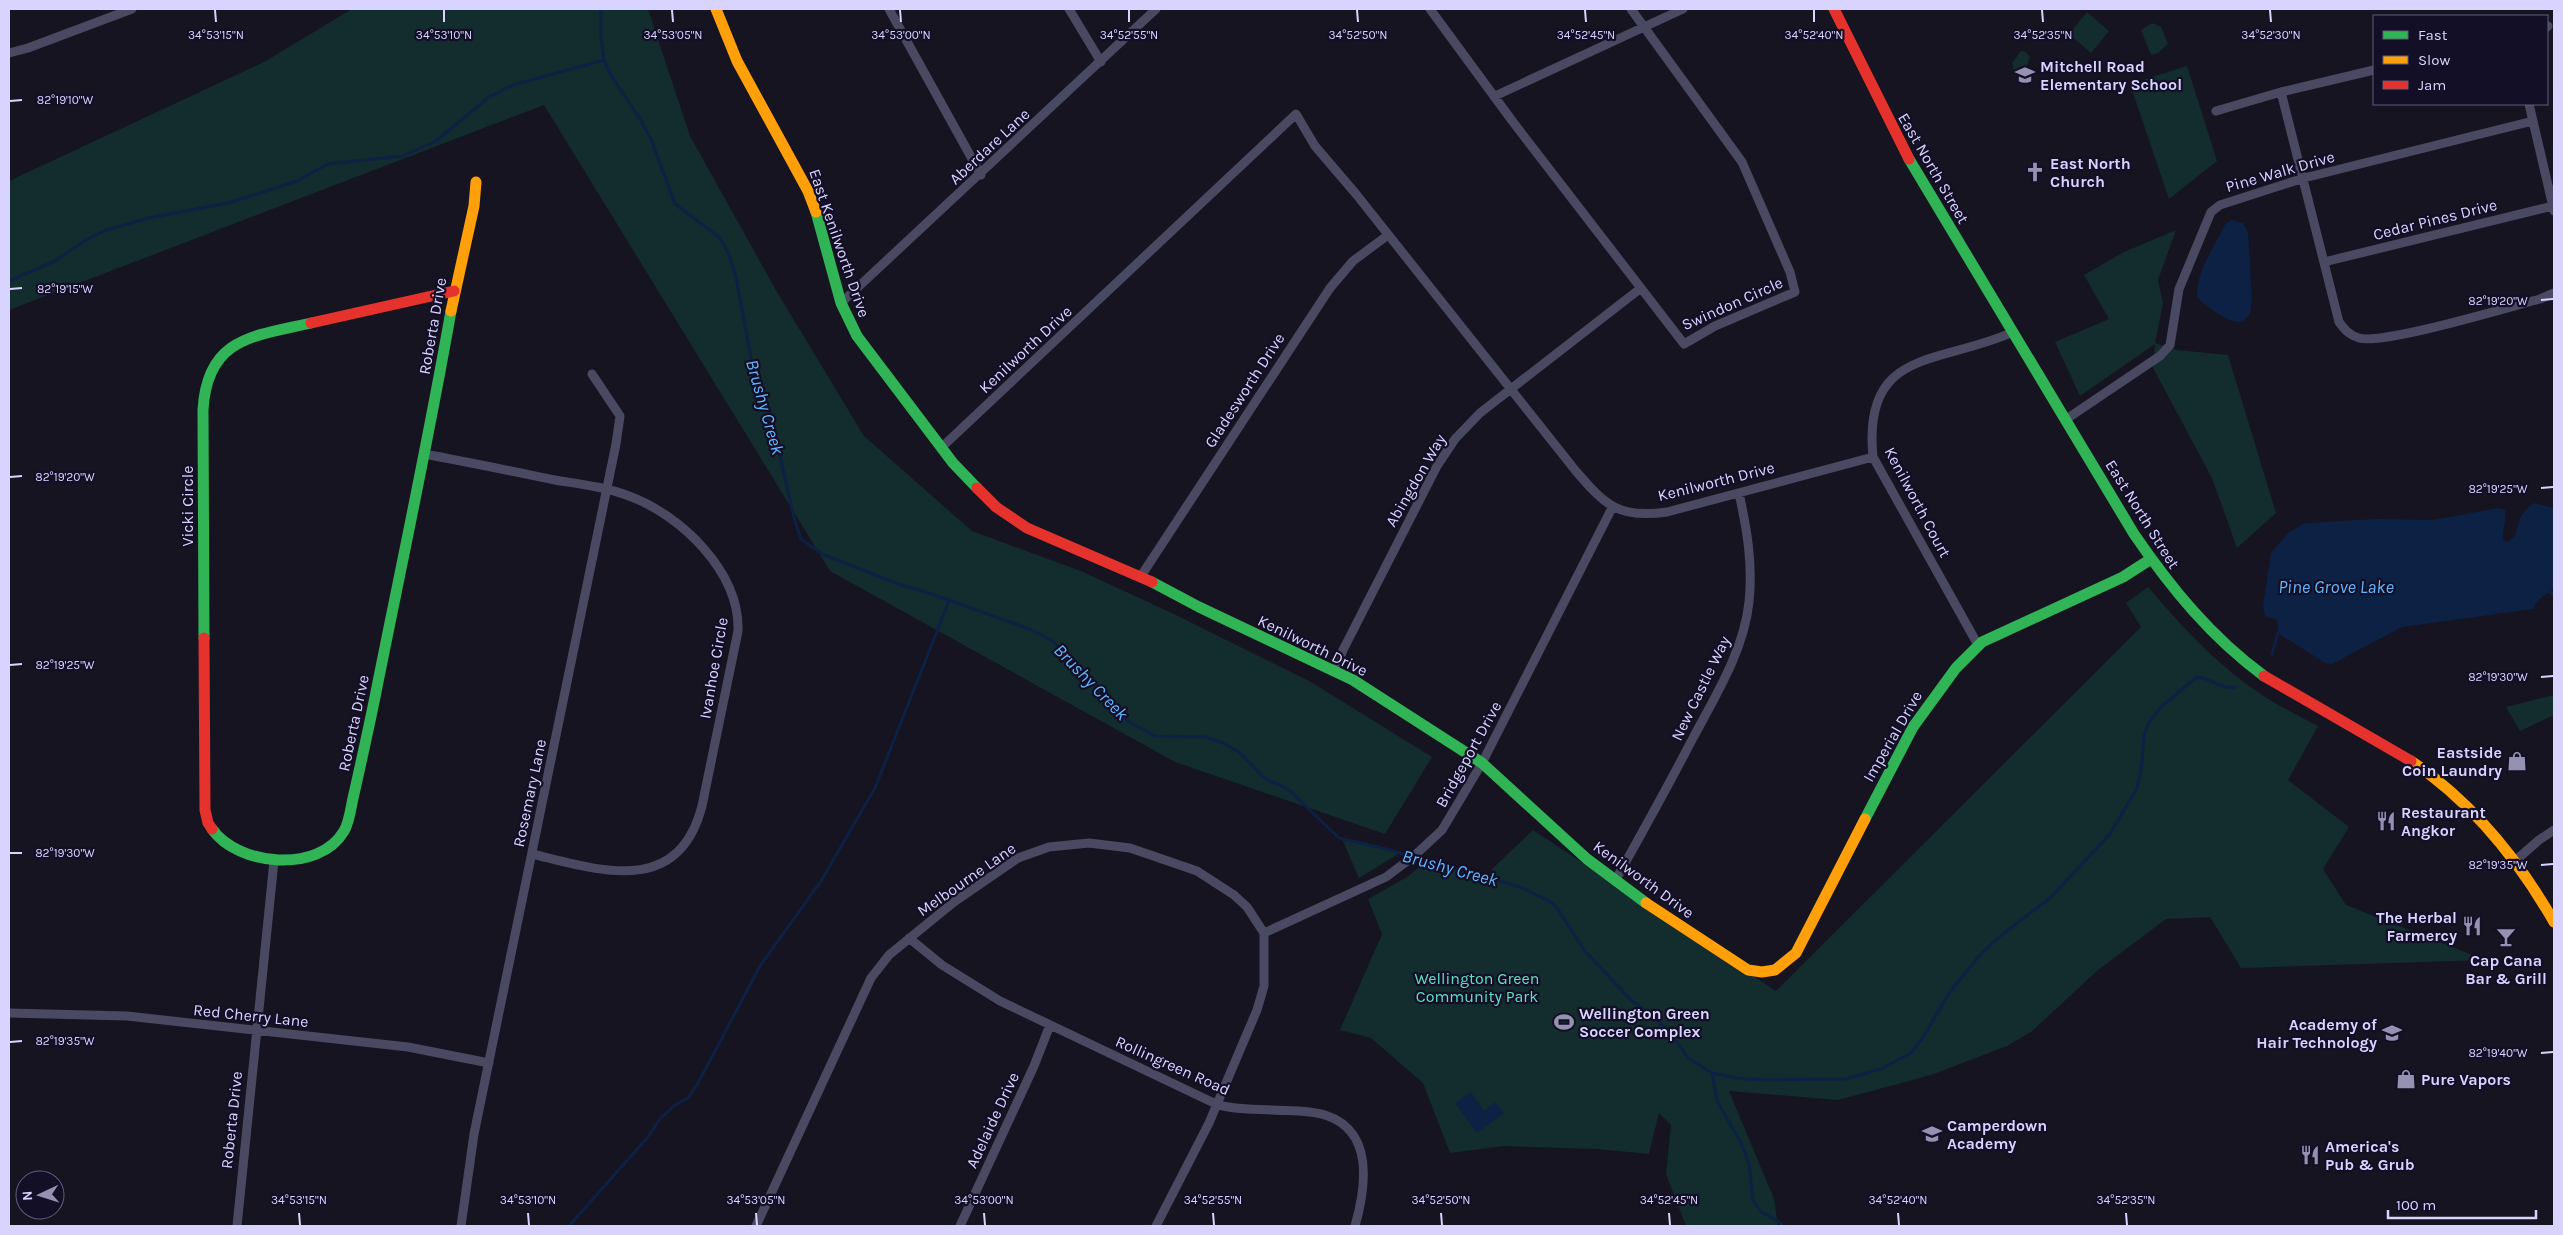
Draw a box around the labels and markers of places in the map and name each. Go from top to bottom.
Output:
place label: Mitchell Road Elementary School [2040,57,2182,94]
school or university icon: Mitchell Road Elementary School [2014,64,2036,86]
place label: East North Church [2050,154,2131,191]
church icon: East North Church [2024,161,2046,183]
place label: Eastside Coin Laundry [2402,743,2502,780]
shop icon: Eastside Coin Laundry [2506,750,2528,772]
place label: Restaurant Angkor [2401,803,2486,840]
restaurant icon: Restaurant Angkor [2375,810,2397,832]
place label: The Herbal Farmercy [2376,908,2457,945]
restaurant icon: The Herbal Farmercy [2461,915,2483,937]
bar icon: Cap Cana Bar & Grill [2495,926,2517,948]
place label: Cap Cana Bar & Grill [2465,951,2547,988]
place label: Wellington Green Soccer Complex [1579,1004,1710,1041]
sports icon: Wellington Green Soccer Complex [1553,1011,1575,1033]
place label: Academy of Hair Technology [2256,1015,2377,1052]
school or university icon: Academy of Hair Technology [2381,1022,2403,1044]
shop icon: Pure Vapors [2395,1068,2417,1090]
place label: Pure Vapors [2421,1070,2511,1089]
place label: Camperdown Academy [1947,1116,2047,1153]
school or university icon: Camperdown Academy [1921,1123,1943,1145]
place label: America's Pub & Grub [2325,1137,2415,1174]
restaurant icon: America's Pub & Grub [2299,1144,2321,1166]

